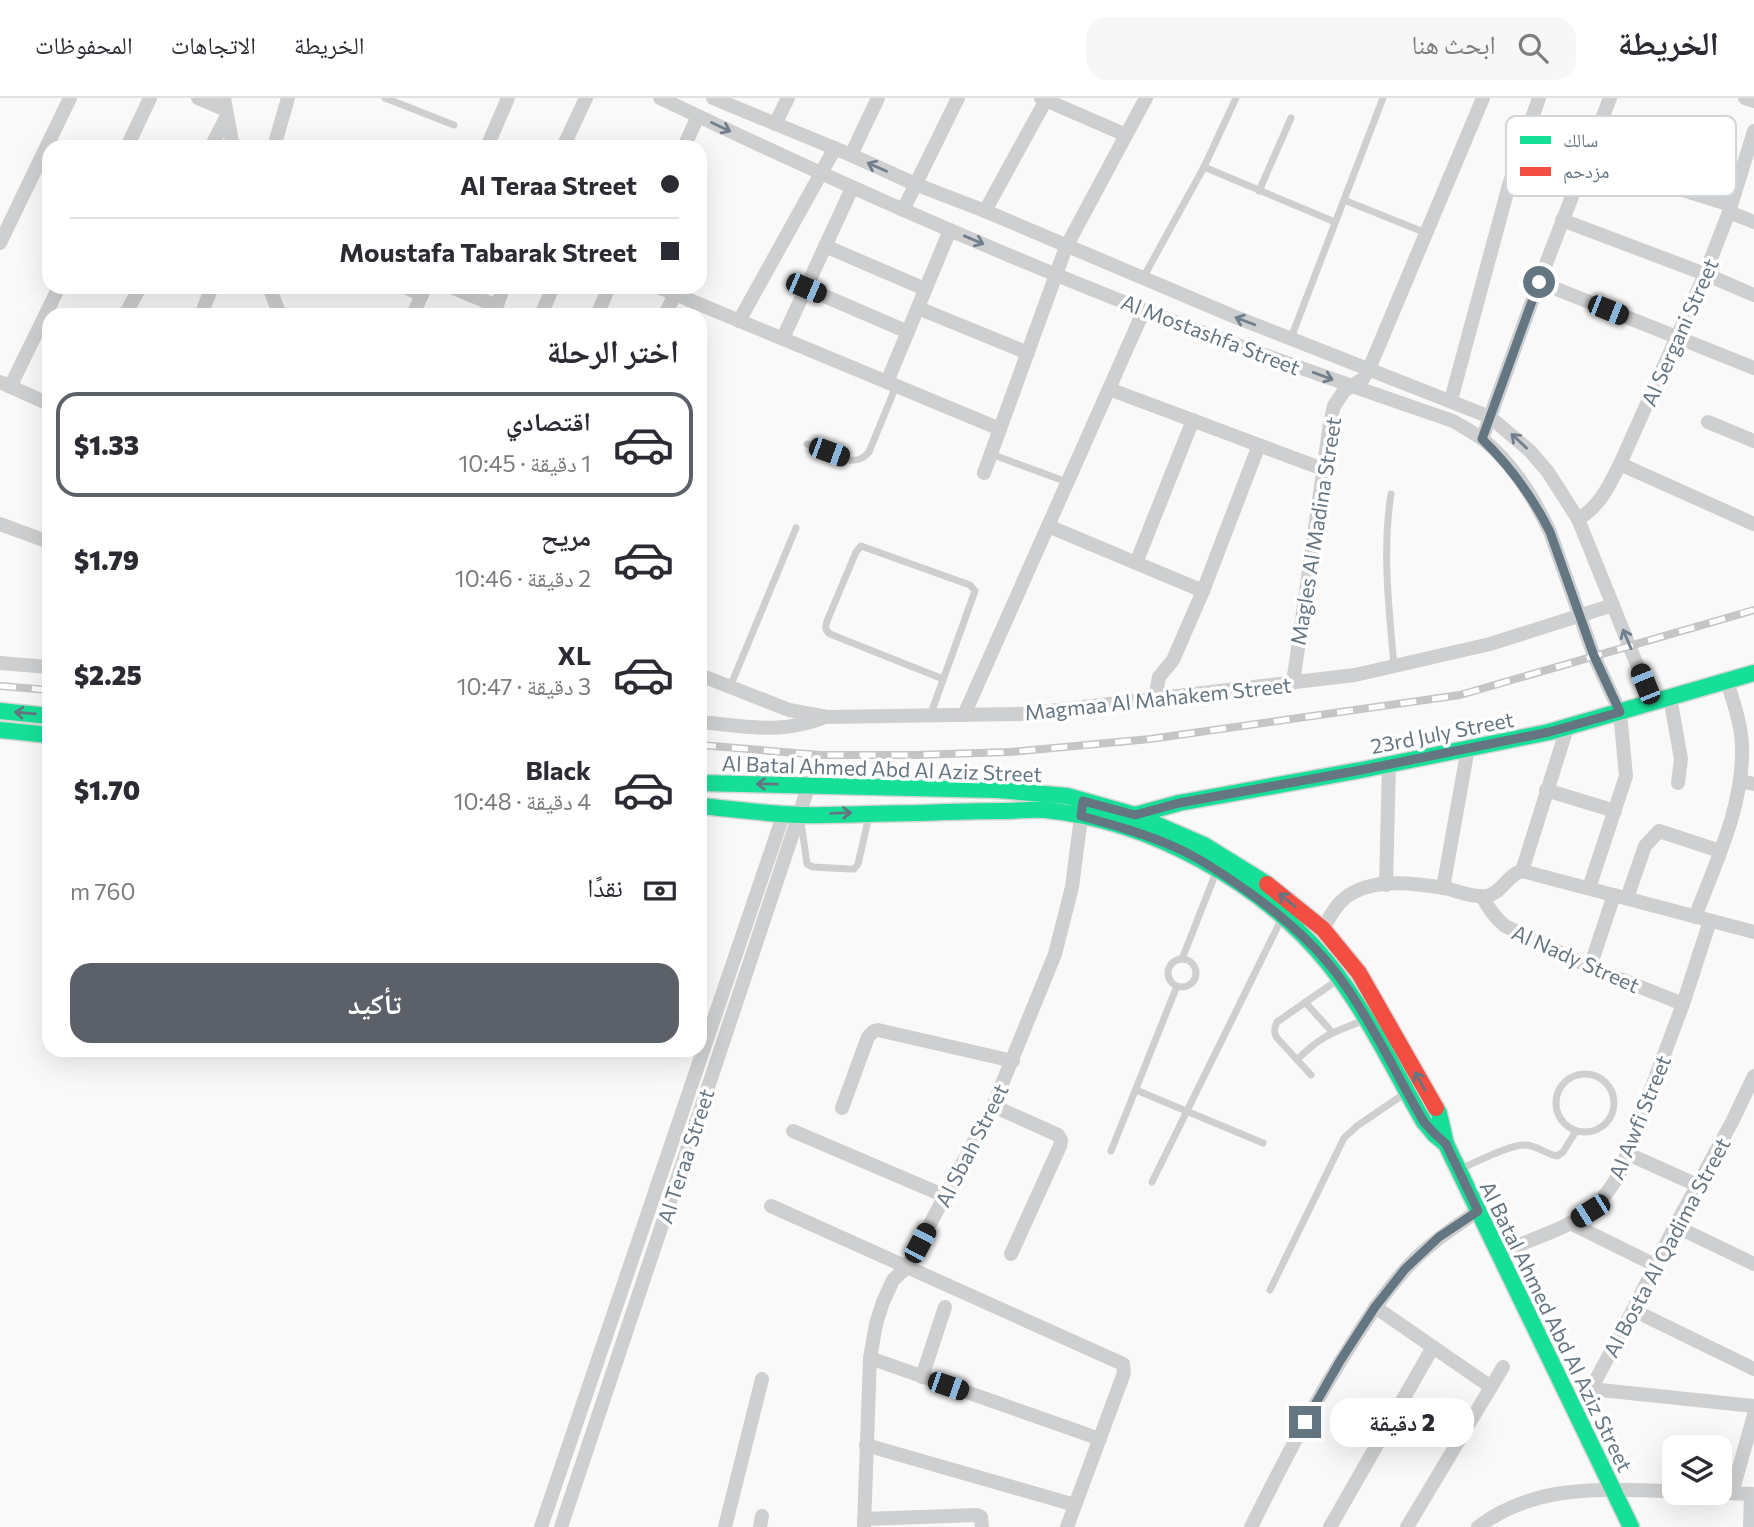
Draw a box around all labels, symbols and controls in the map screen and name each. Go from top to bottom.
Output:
search box [1086,17,1576,80]
text: الخريطة [1618,21,1719,62]
text: ابحث هنا [1411,28,1496,59]
icon: search [1514,29,1552,67]
text: المحفوظات [35,30,133,59]
text: الاتجاهات [171,30,256,59]
text: الخريطة [294,30,365,59]
legend [1506,116,1736,196]
one-way arrow [710,121,731,134]
text: سالك [1563,128,1598,151]
text: مزدحم [1563,159,1609,184]
one-way arrow [867,160,888,173]
text: Al Teraa Street [460,169,637,200]
one-way arrow [962,235,984,248]
text: Moustafa Tabarak Street [339,236,637,267]
street label: Al Sergani Street [1635,254,1723,410]
route start [1523,266,1555,298]
car [783,270,830,306]
street label: Al Mostashfa Street [1118,288,1304,380]
car [1585,292,1632,328]
one-way arrow [1235,313,1257,326]
text: اختر الرحلة [547,330,679,370]
one-way arrow [1311,371,1333,383]
text: اقتصادي [506,405,591,436]
icon: car [612,413,675,476]
street label: Magles Al Madina Street [1285,415,1345,647]
text: $1.33 [74,429,139,460]
one-way arrow [1510,433,1528,449]
car [806,435,853,469]
text: 1 دقيقة · 10:45 [458,449,591,477]
text: مريح [541,520,591,551]
icon: car [612,528,675,591]
text: $1.79 [74,544,139,575]
text: 2 دقيقة · 10:46 [455,564,591,592]
one-way arrow [1619,629,1632,651]
text: XL [557,639,591,670]
icon: car [612,643,675,706]
text: $2.25 [74,659,142,690]
car [1628,661,1663,707]
text: 3 دقيقة · 10:47 [457,672,591,700]
street label: Magmaa Al Mahakem Street [1023,672,1293,724]
street label: 23rd July Street [1368,706,1516,758]
one-way arrow [14,707,36,720]
street label: Al Batal Ahmed Abd Al Aziz Street [721,750,1043,786]
text: Black [525,754,591,785]
icon: car [612,758,675,821]
text: $1.70 [74,774,140,805]
one-way arrow [756,778,779,791]
text: 4 دقيقة · 10:48 [454,787,591,815]
one-way arrow [830,807,853,820]
text: نقدًا [587,871,623,902]
icon: cash [641,872,679,910]
text: 760 m [70,877,136,905]
one-way arrow [1279,892,1297,907]
street label: Al Nady Street [1508,919,1644,997]
button: تأكيد [70,963,679,1043]
street label: Al Awfi Street [1603,1051,1675,1183]
one-way arrow [1413,1072,1427,1092]
street label: Al Sbah Street [929,1079,1013,1211]
street label: Al Teraa Street [651,1085,719,1227]
street label: Al Bosta Al Qadima Street [1597,1133,1735,1361]
street label: Al Batal Ahmed Abd Al Aziz Street [1476,1177,1638,1475]
car [1567,1191,1614,1231]
car [901,1220,940,1266]
car [925,1369,972,1403]
callout: 2 دقيقة [1330,1398,1473,1446]
route end [1289,1406,1321,1438]
text: 2 دقيقة [1369,1408,1435,1436]
map controls [1662,1435,1732,1505]
button: layers [1662,1435,1732,1505]

